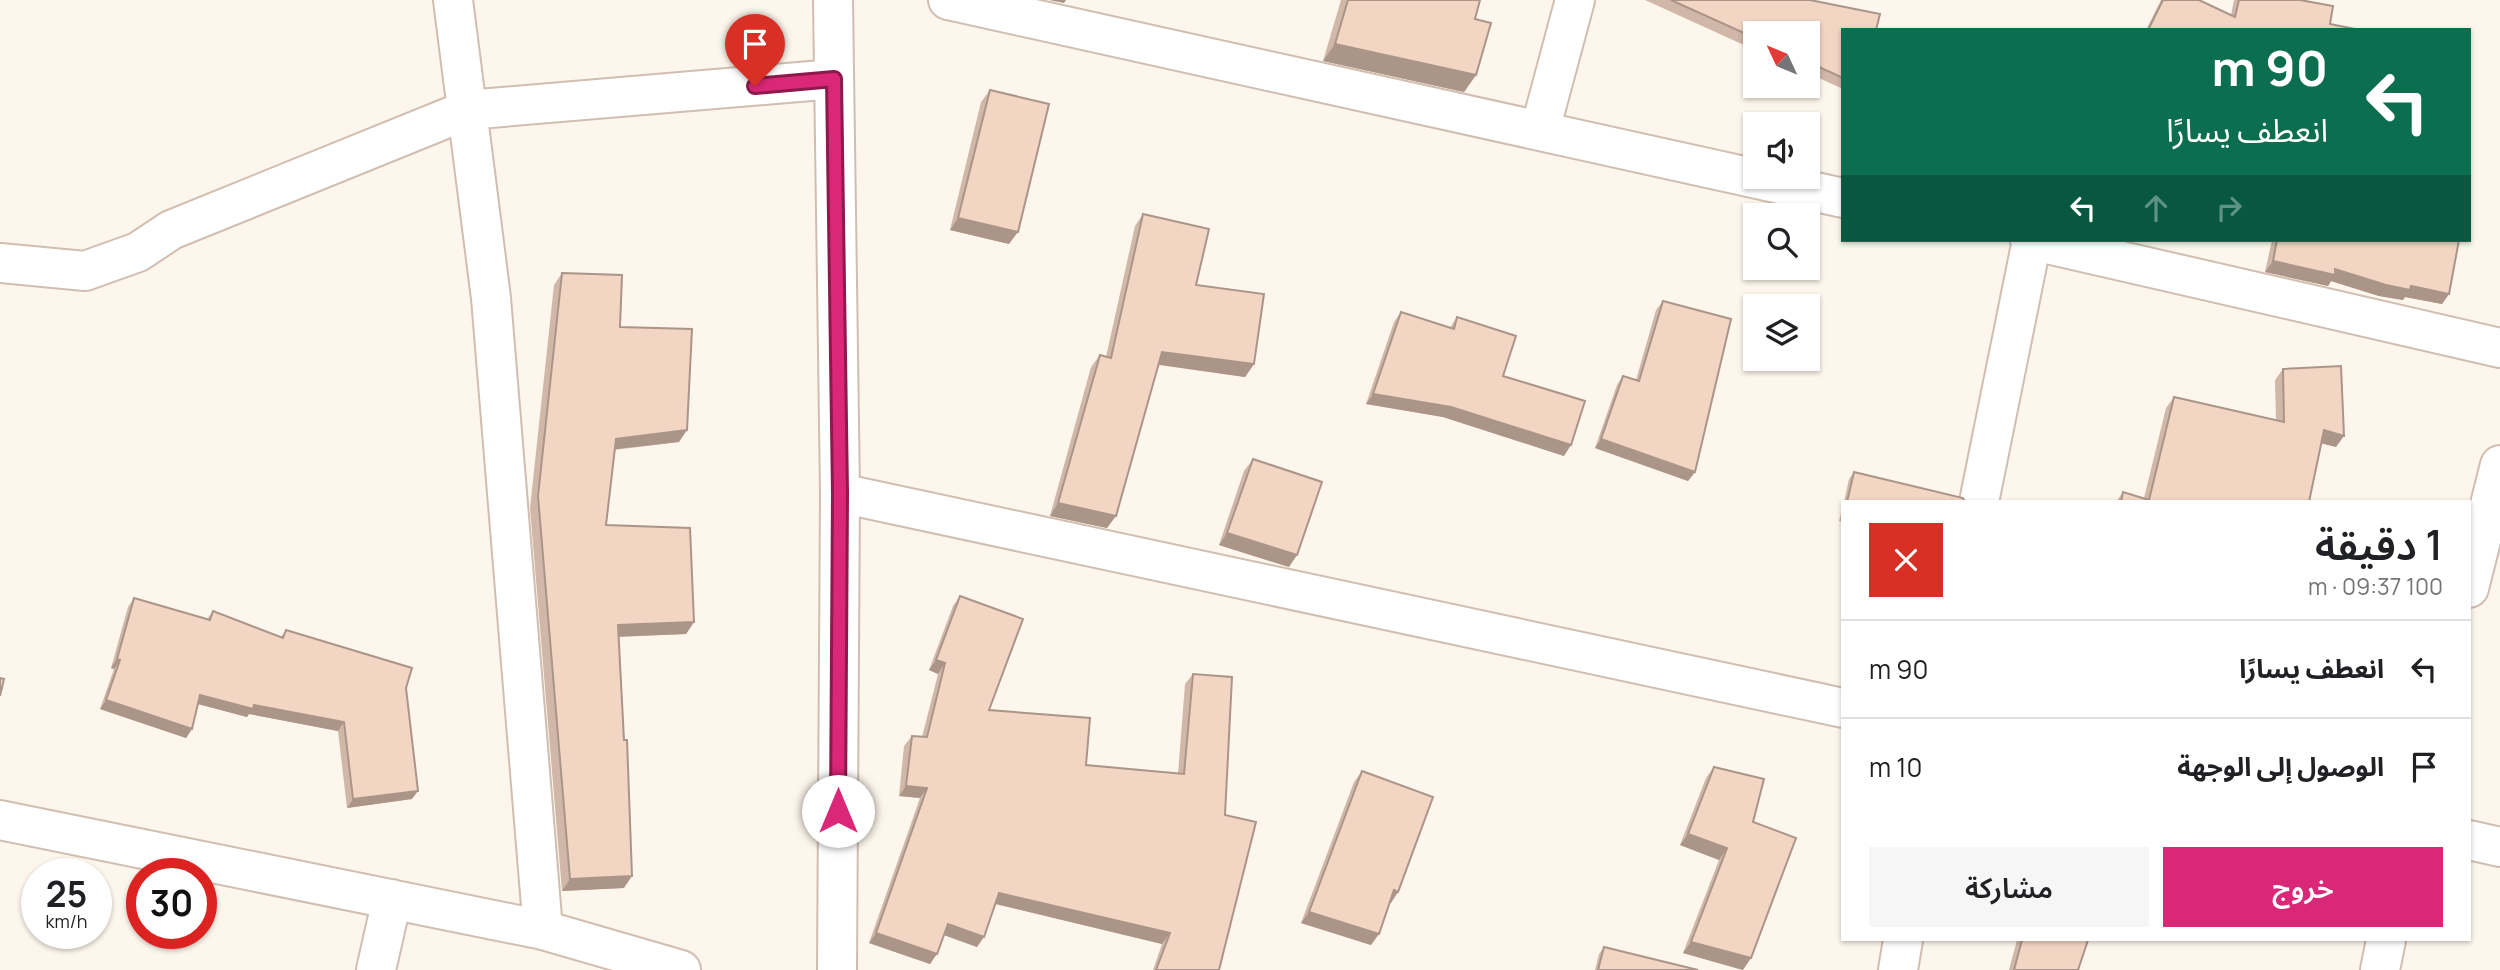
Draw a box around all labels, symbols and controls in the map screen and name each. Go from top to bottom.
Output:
pin [725,14,785,86]
north arrow [1743,21,1820,98]
map controls [1743,21,1820,371]
icon: arrive [736,25,774,63]
text: 90 m [2211,34,2328,101]
icon: left [2352,56,2443,147]
text: انعطف يسارًا [2166,108,2328,152]
button: sound [1743,112,1820,189]
icon: left [2064,189,2102,227]
icon: ahead [2137,189,2175,227]
icon: right [2210,189,2248,227]
button: search [1743,203,1820,280]
button: layers [1743,294,1820,371]
text: 1 دقيقة [2315,515,2443,573]
button: close [1869,523,1943,597]
text: 100 m · 09:37 [2308,570,2443,602]
text: انعطف يسارًا [2239,650,2384,686]
icon: left [2405,650,2443,688]
text: 90 m [1869,651,1928,687]
text: الوصول إلى الوجهة [2177,748,2384,784]
icon: arrive [2405,748,2443,786]
text: 10 m [1869,749,1922,785]
position arrow [801,774,875,848]
button: مشاركة [1869,847,2149,927]
button: خروج [2163,847,2443,927]
speed limit sign: 30 [126,858,217,949]
text: 25 [46,870,87,918]
text: km/h [46,909,87,933]

